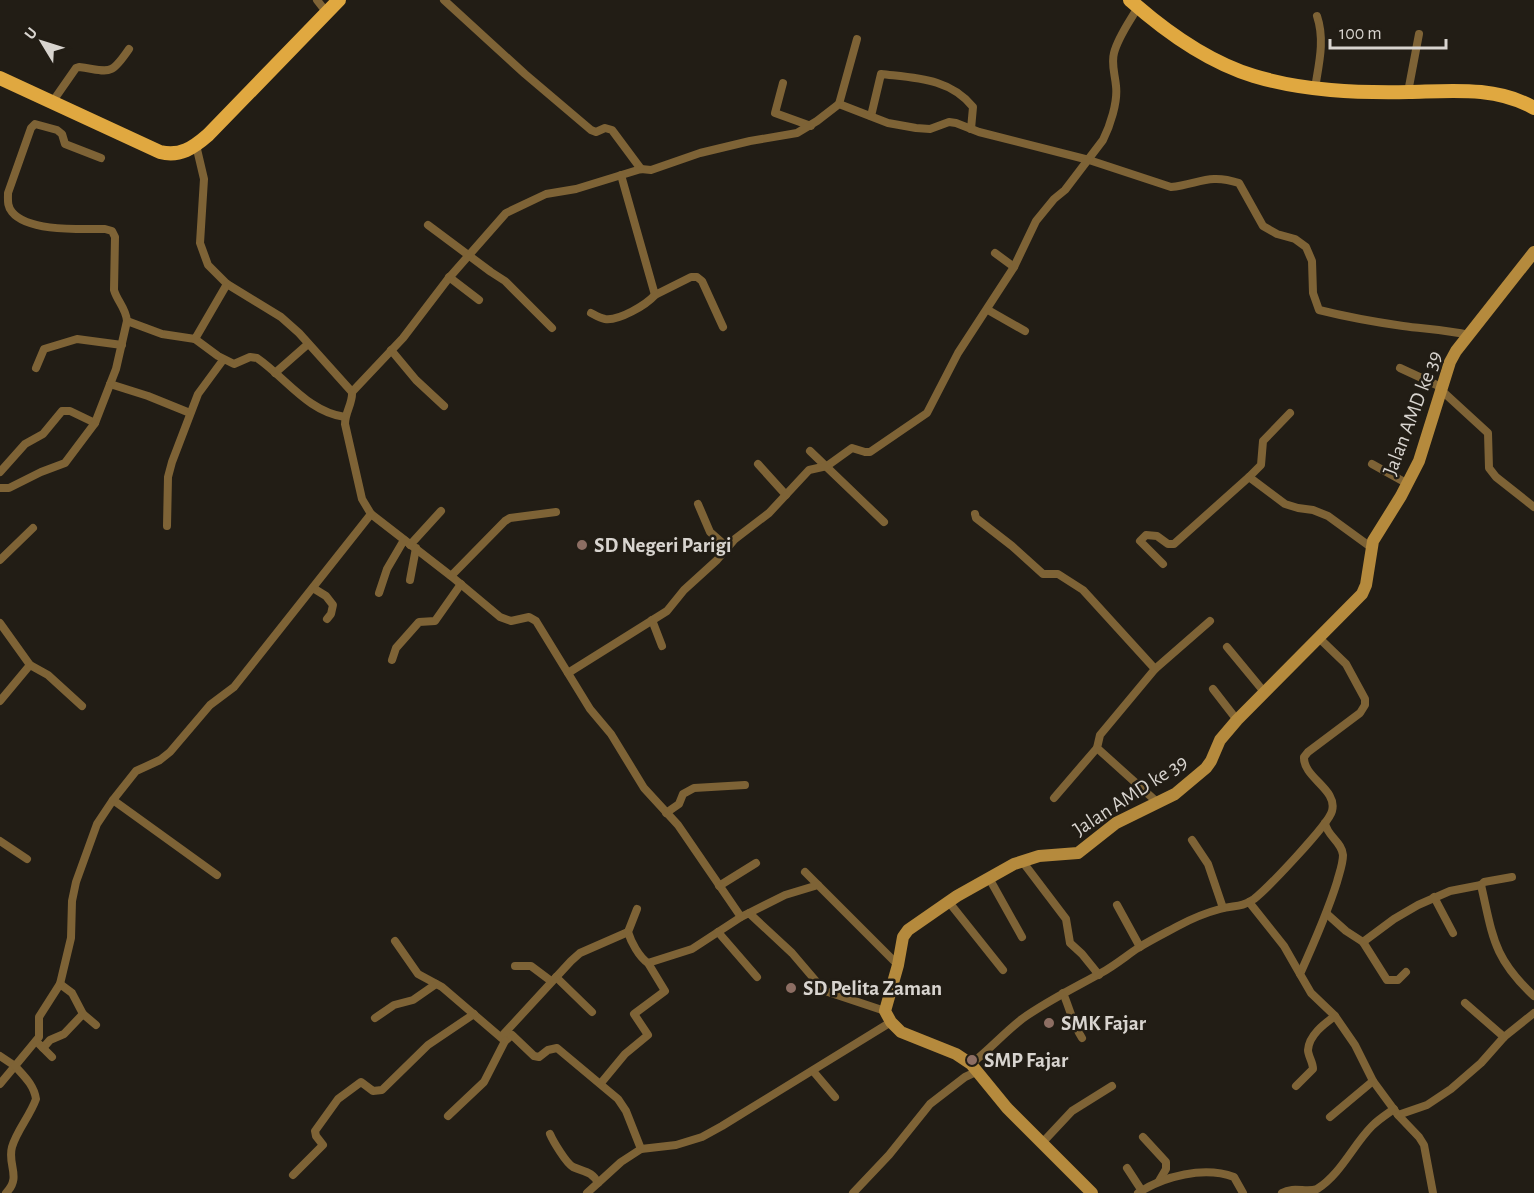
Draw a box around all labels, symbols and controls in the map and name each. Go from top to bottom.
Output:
north arrow [12,12,72,72]
scale bar [1330,12,1446,50]
text: U [22,24,40,42]
text: 100 m [1339,25,1382,43]
street label: Jalan AMD ke 39 [1379,348,1446,478]
place label: SD Negeri Parigi [594,535,731,556]
marker: SD Negeri Parigi [575,538,589,552]
street label: Jalan AMD ke 39 [1069,751,1191,840]
place label: SD Pelita Zaman [803,978,942,999]
marker: SD Pelita Zaman [784,981,798,995]
place label: SMK Fajar [1061,1013,1147,1034]
marker: SMK Fajar [1042,1016,1056,1030]
place label: SMP Fajar [984,1050,1069,1071]
marker: SMP Fajar [965,1053,979,1067]

